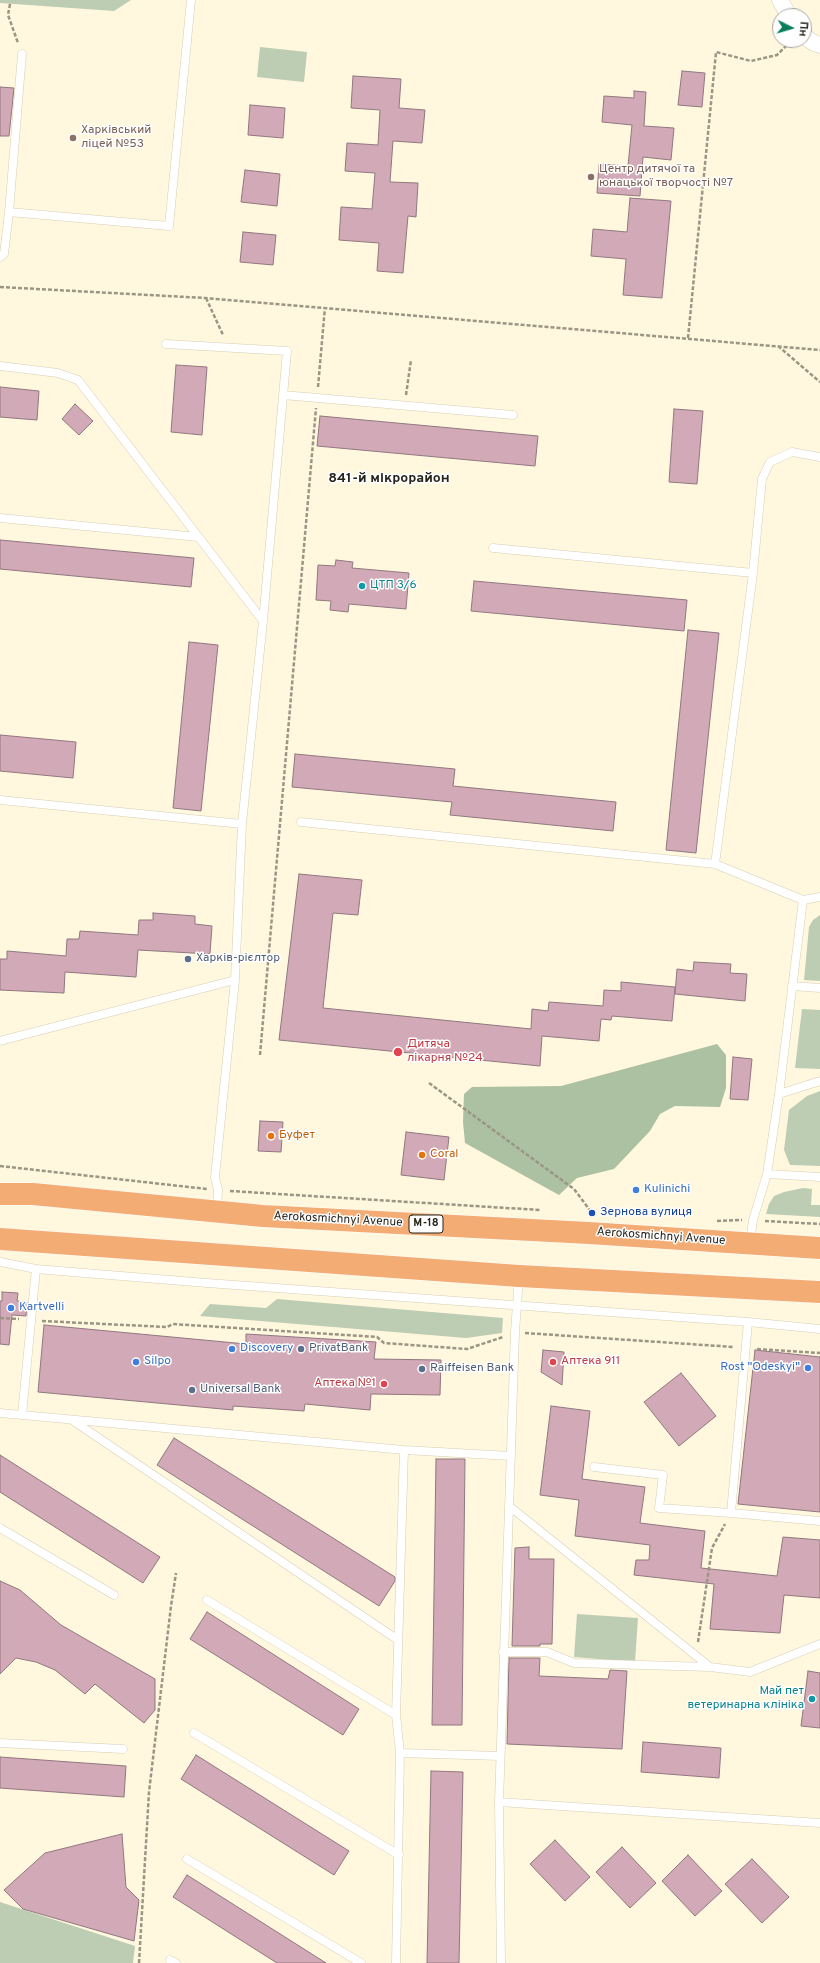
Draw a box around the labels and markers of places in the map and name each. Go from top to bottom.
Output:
place label: Харківський ліцей №53 [81,124,151,152]
marker: Харківський ліцей №53 [68,133,78,143]
place label: Центр дитячої та юнацької творчості №7 [599,163,733,191]
marker: Центр дитячої та юнацької творчості №7 [586,172,596,182]
place label: ЦТП 3/6 [370,579,417,593]
marker: ЦТП 3/6 [357,581,367,591]
place label: Харків-рієлтор [196,952,280,966]
marker: Харків-рієлтор [183,954,193,964]
place label: Дитяча лікарня №24 [407,1038,483,1066]
marker: Дитяча лікарня №24 [392,1046,404,1058]
place label: Буфет [279,1129,315,1143]
marker: Буфет [266,1131,276,1141]
place label: Coral [430,1148,458,1162]
marker: Coral [417,1150,427,1160]
place label: Kulinichi [644,1183,690,1197]
marker: Kulinichi [631,1185,641,1195]
place label: Зернова вулиця [600,1206,692,1220]
marker: Зернова вулиця [587,1208,597,1218]
place label: Kartvelli [19,1301,64,1315]
marker: Kartvelli [6,1303,16,1313]
place label: Discovery [240,1342,293,1356]
place label: PrivatBank [309,1342,368,1356]
marker: Discovery [227,1344,237,1354]
marker: PrivatBank [296,1344,306,1354]
place label: Silpo [144,1355,171,1369]
place label: Аптека 911 [561,1355,620,1369]
marker: Silpo [131,1357,141,1367]
marker: Аптека 911 [548,1357,558,1367]
place label: Rost "Odeskyi" [720,1361,800,1375]
place label: Raiffeisen Bank [430,1362,514,1376]
marker: Rost "Odeskyi" [803,1363,813,1373]
marker: Raiffeisen Bank [417,1364,427,1374]
place label: Аптека №1 [314,1377,376,1391]
marker: Аптека №1 [379,1379,389,1389]
place label: Universal Bank [200,1383,281,1397]
marker: Universal Bank [187,1385,197,1395]
place label: Май пет ветеринарна клініка [687,1685,804,1713]
marker: Май пет ветеринарна клініка [807,1694,817,1704]

